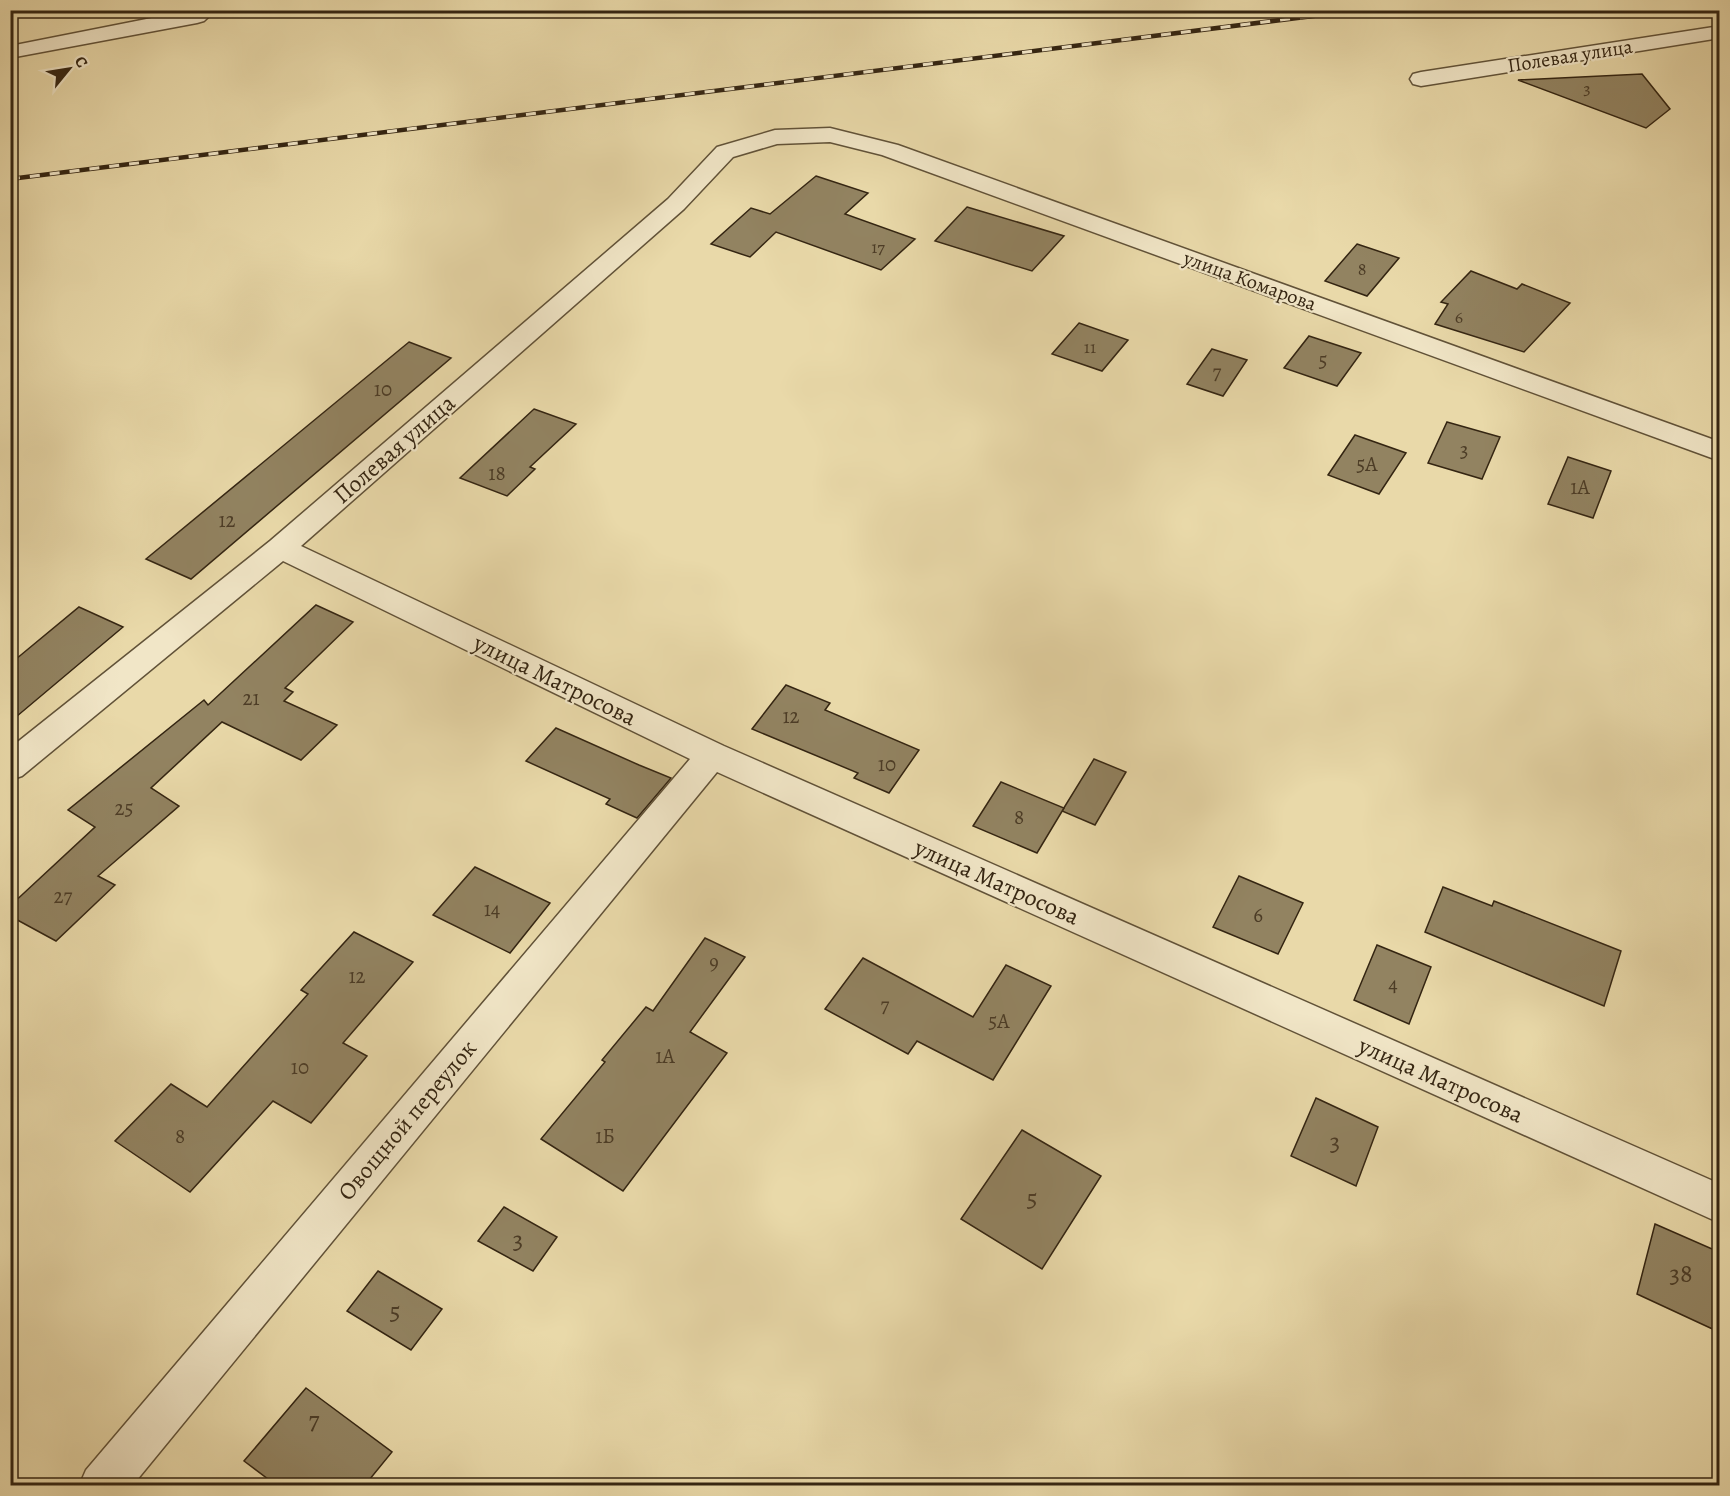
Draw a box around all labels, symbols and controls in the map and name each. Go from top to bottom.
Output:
street label: Полевая улица [1505,33,1635,79]
north arrow [39,39,99,99]
text: С [69,52,93,72]
house number: 3 [1583,76,1591,100]
house number: 17 [871,235,885,259]
street label: улица Комарова [1179,244,1321,318]
house number: 8 [1358,257,1366,281]
house number: 6 [1455,305,1463,329]
house number: 11 [1084,335,1096,359]
house number: 5 [1318,346,1328,374]
house number: 7 [1213,358,1222,386]
house number: 10 [374,375,392,403]
street label: Полевая улица [326,387,462,511]
house number: 3 [1460,436,1468,464]
house number: 5А [1356,450,1378,478]
house number: 18 [488,459,506,487]
house number: 1А [1570,473,1590,501]
house number: 12 [218,506,236,534]
street label: улица Матросова [467,626,642,733]
house number: 21 [242,684,260,712]
house number: 12 [782,702,800,730]
house number: 10 [878,750,896,778]
house number: 25 [114,794,134,822]
house number: 8 [1014,803,1024,831]
street label: улица Матросова [909,831,1084,933]
house number: 27 [54,882,73,910]
house number: 14 [484,895,500,923]
house number: 6 [1253,901,1263,929]
house number: 9 [709,948,719,976]
house number: 12 [348,962,366,990]
house number: 4 [1388,970,1398,998]
house number: 7 [881,991,890,1019]
house number: 5А [988,1007,1010,1035]
street label: улица Матросова [1353,1029,1528,1131]
street label: Овощной переулок [330,1033,484,1207]
house number: 1А [655,1042,675,1070]
house number: 10 [291,1053,309,1081]
house number: 8 [175,1122,185,1150]
house number: 1Б [595,1122,615,1150]
house number: 3 [1330,1124,1340,1159]
house number: 5 [1026,1180,1038,1215]
house number: 3 [513,1222,523,1257]
house number: 38 [1669,1256,1693,1291]
house number: 5 [389,1293,401,1328]
house number: 7 [309,1403,320,1438]

